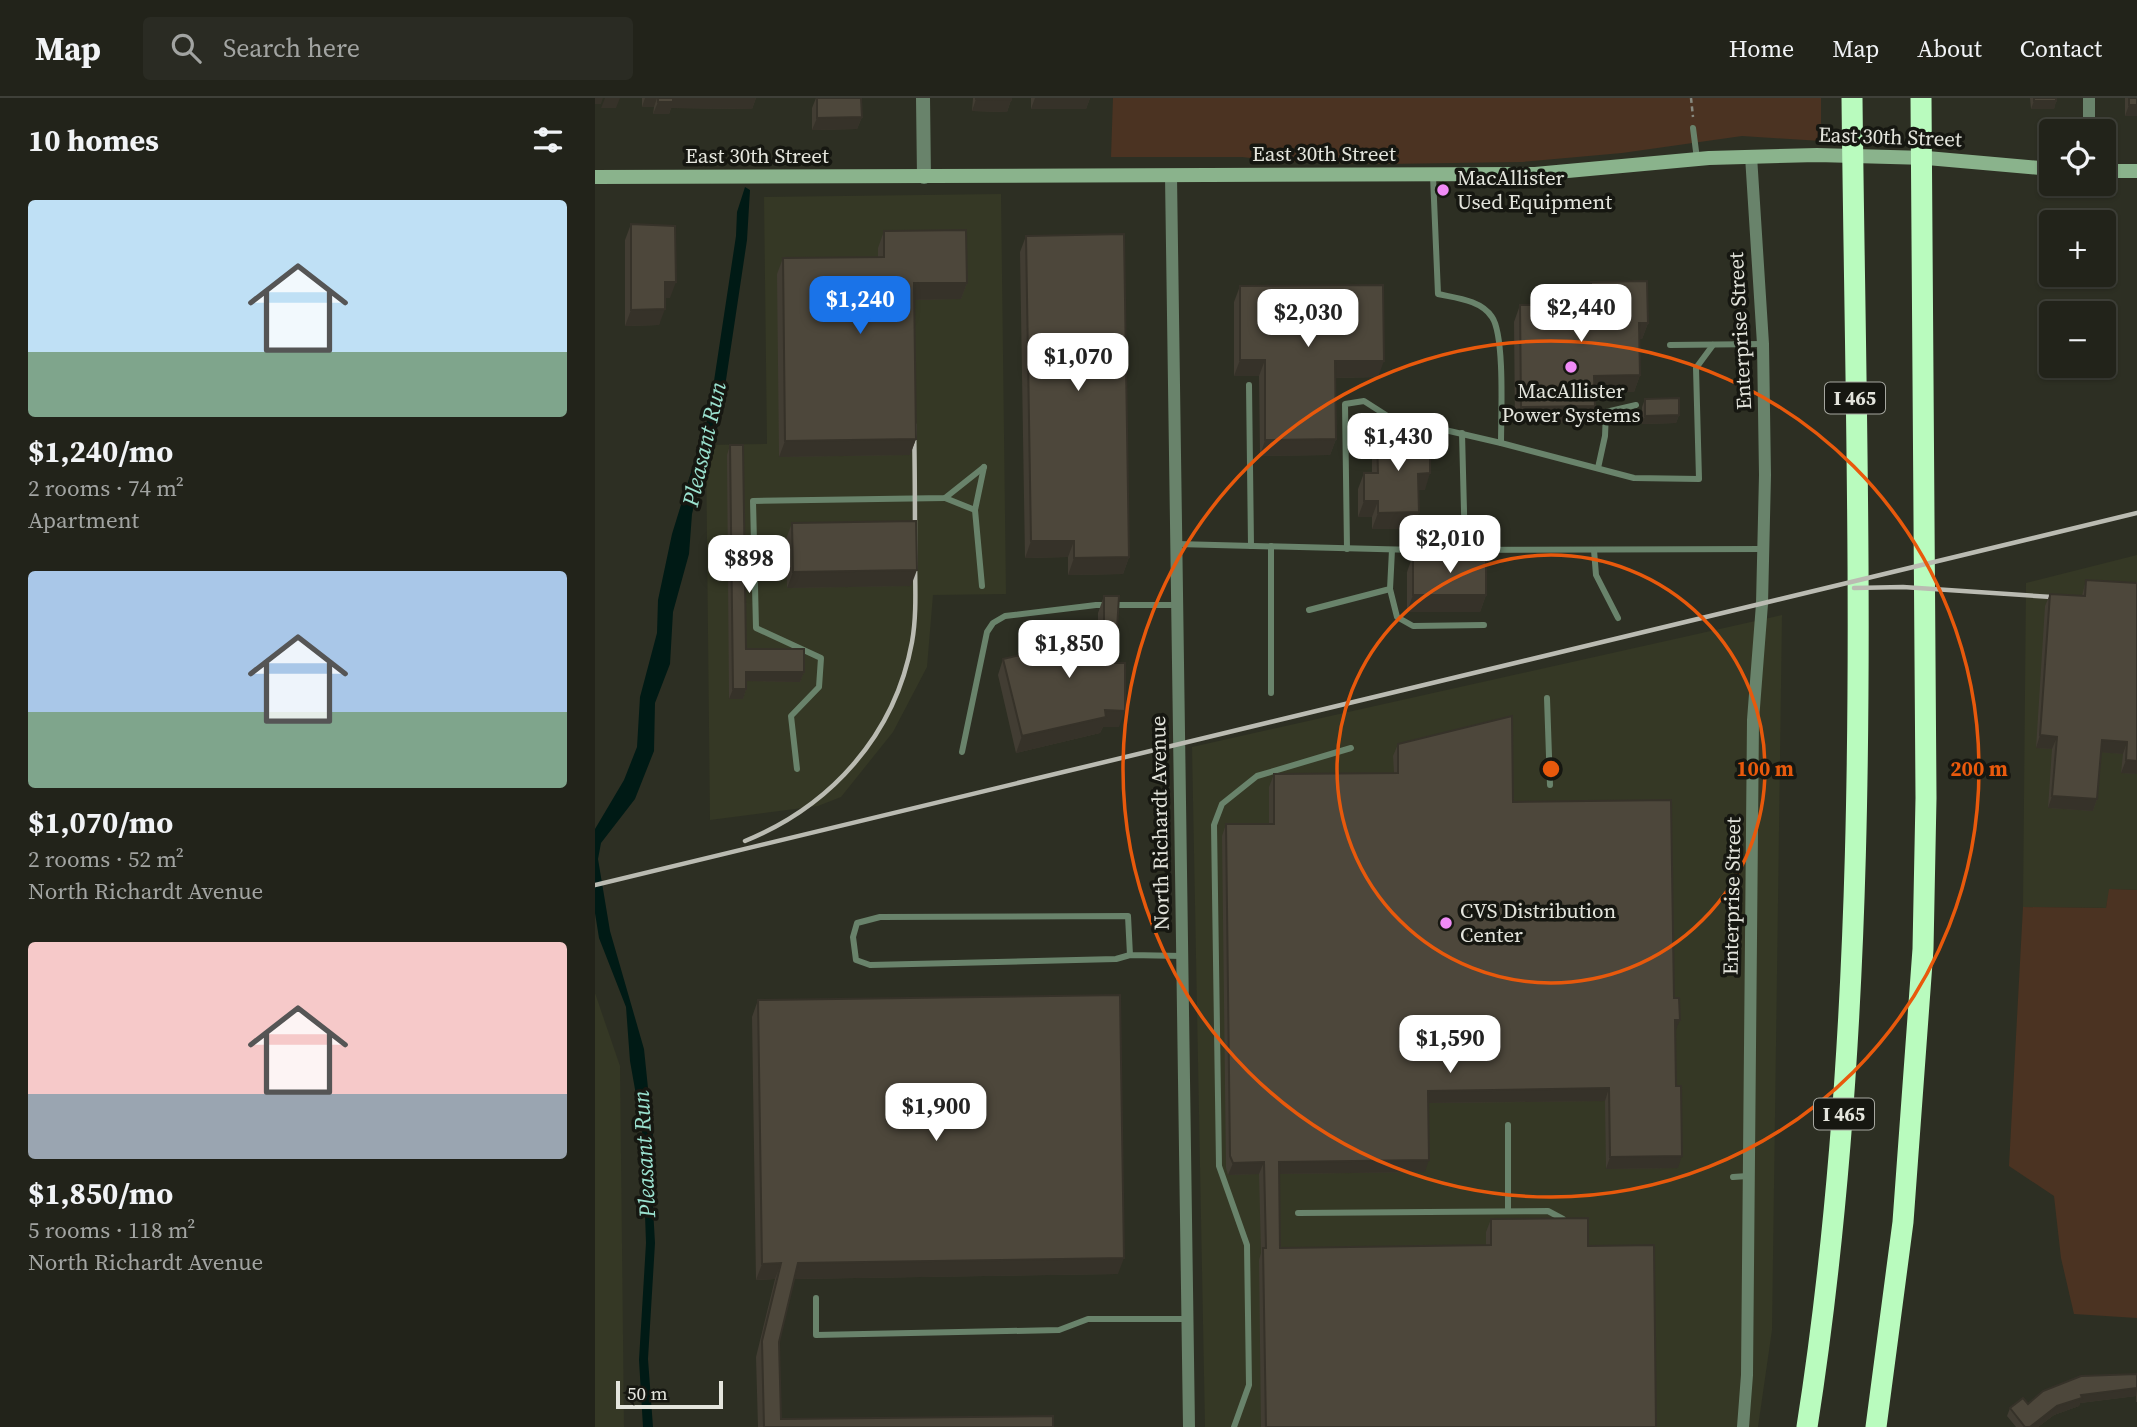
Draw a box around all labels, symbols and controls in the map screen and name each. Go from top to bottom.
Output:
search box [143,17,633,80]
text: Map [35,26,101,71]
icon: search [167,29,205,67]
text: Search here [223,30,360,66]
text: Home [1729,32,1794,65]
text: Map [1832,32,1879,65]
text: About [1917,32,1982,65]
text: Contact [2020,32,2102,65]
street label: East 30th Street [1818,119,1963,154]
map controls [2039,119,2116,378]
button: locate [2039,119,2116,196]
text: 10 homes [28,120,159,161]
icon: filters [529,121,567,159]
street label: East 30th Street [1252,139,1396,168]
street label: East 30th Street [685,141,829,170]
place label: MacAllister Used Equipment [1457,163,1612,216]
marker: MacAllister Used Equipment [1435,182,1451,198]
button: + [2039,210,2116,287]
icon: home [235,245,361,371]
street label: Enterprise Street [1721,251,1758,411]
pin: $1,240 [803,276,917,336]
text: $1,240 [825,283,895,315]
pin: $2,440 [1524,285,1638,344]
pin: $2,030 [1251,289,1365,349]
text: $2,440 [1546,291,1616,323]
text: $2,030 [1273,296,1343,328]
button: − [2039,301,2116,378]
pin: $1,070 [1021,334,1135,393]
text: $1,070 [1043,340,1113,372]
marker: MacAllister Power Systems [1563,359,1579,375]
place label: MacAllister Power Systems [1501,376,1641,429]
water label: Pleasant Run [674,378,734,511]
road number: I 465 [1825,382,1885,414]
pin: $1,430 [1341,414,1455,473]
text: $1,430 [1363,420,1433,452]
text: $1,240/mo [28,431,173,472]
text: 2 rooms · 74 m² [28,472,184,504]
text: Apartment [28,504,139,536]
pin: $2,010 [1393,516,1507,575]
text: $2,010 [1415,522,1485,554]
pin: $898 [708,536,790,595]
text: $898 [724,542,774,574]
icon: home [235,616,361,742]
pin: $1,850 [1012,620,1126,680]
text: $1,850 [1034,627,1104,659]
street label: North Richardt Avenue [1143,715,1176,931]
text: 100 m [1736,754,1794,783]
text: 200 m [1950,754,2008,783]
centre of rings [1539,757,1563,781]
text: $1,070/mo [28,802,173,843]
street label: Enterprise Street [1716,817,1747,975]
text: 2 rooms · 52 m² [28,843,184,875]
text: North Richardt Avenue [28,875,263,907]
place label: CVS Distribution Center [1460,896,1616,949]
marker: CVS Distribution Center [1438,915,1454,931]
icon: home [235,987,361,1113]
pin: $1,590 [1393,1016,1507,1075]
text: $1,590 [1415,1022,1485,1054]
pin: $1,900 [879,1084,993,1143]
water label: Pleasant Run [625,1090,663,1219]
text: $1,900 [901,1090,971,1122]
road number: I 465 [1814,1098,1874,1130]
text: $1,850/mo [28,1173,173,1214]
text: 5 rooms · 118 m² [28,1214,195,1246]
text: North Richardt Avenue [28,1246,263,1278]
scale bar [616,1378,723,1410]
text: 50 m [627,1380,668,1406]

